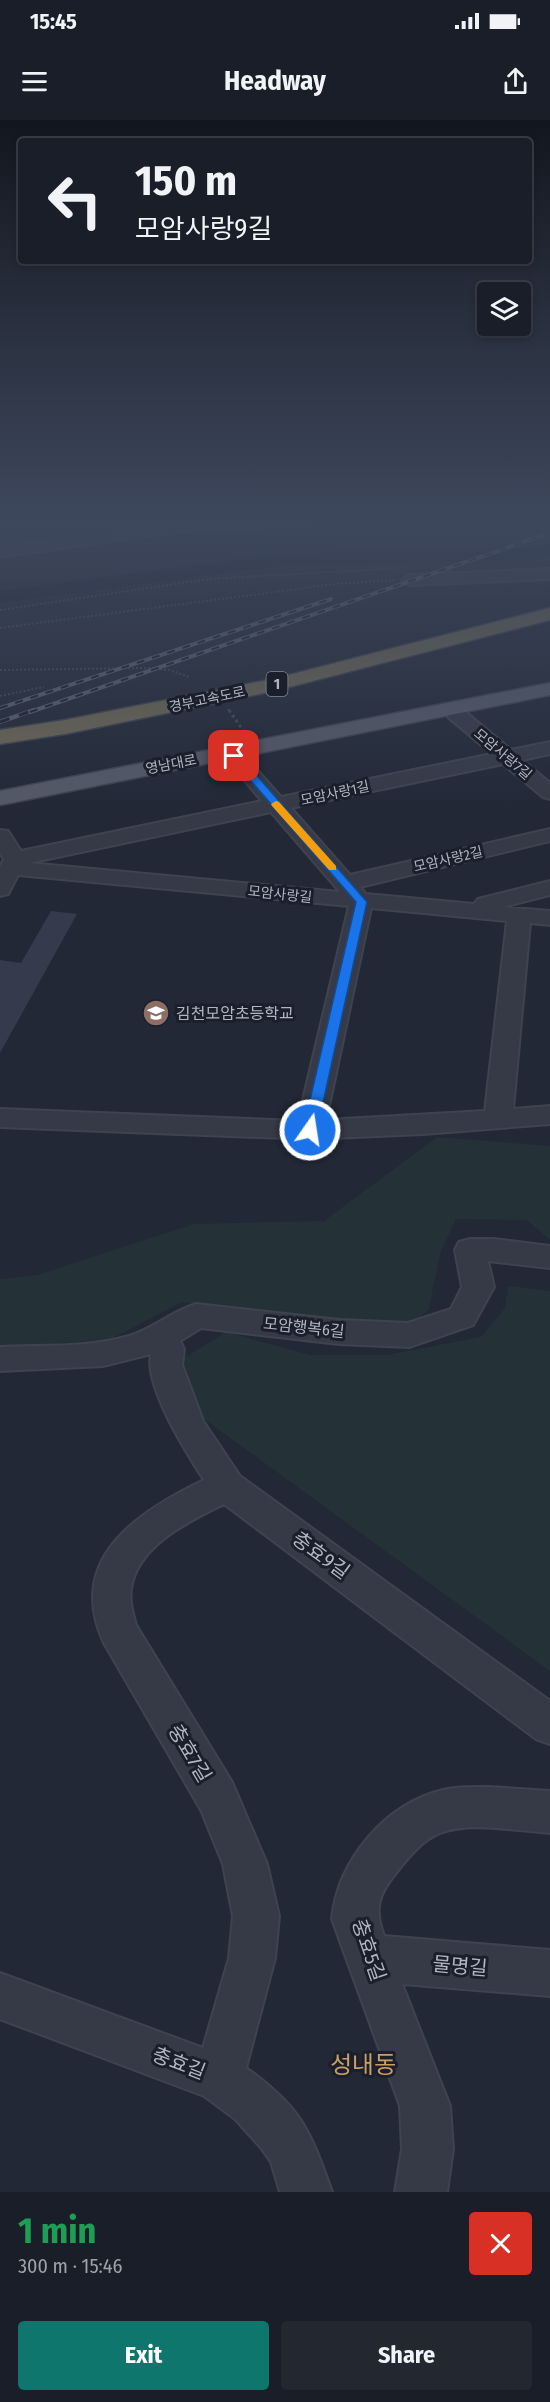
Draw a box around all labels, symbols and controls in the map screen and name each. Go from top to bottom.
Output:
text: 15:45 [30,8,77,35]
icon: menu [18,65,51,98]
text: Headway [224,65,326,97]
icon: share [499,65,532,98]
text: 150 m [135,156,237,206]
icon: left [36,162,114,240]
text: 모암사랑9길 [135,213,272,245]
map controls [477,282,531,336]
button: layers [477,282,531,336]
road number: 1 [266,672,288,696]
street label: 경부고속도로 [168,683,247,716]
street label: 모암사랑7길 [470,725,535,783]
pin [208,730,259,781]
icon: arrive [217,739,250,772]
street label: 영남대로 [144,751,198,778]
street label: 모암사랑1길 [299,778,371,809]
street label: 모암사랑2길 [412,843,484,876]
street label: 모암사랑길 [247,883,313,906]
school or university icon: 김천모암초등학교 [141,998,171,1028]
place label: 김천모암초등학교 [176,1004,294,1023]
position arrow [278,1098,342,1162]
street label: 모암행복6길 [262,1314,345,1341]
street label: 충효9길 [288,1526,354,1584]
street label: 충효7길 [163,1720,217,1786]
street label: 충효5길 [347,1916,391,1984]
street label: 물명길 [431,1952,489,1980]
street label: 충효길 [149,2042,209,2084]
district label: 성내동 [330,2051,396,2079]
text: 1 min [18,2209,96,2253]
button: close [469,2212,532,2275]
text: 300 m · 15:46 [18,2254,122,2278]
button: Exit [18,2321,269,2390]
button: Share [281,2321,532,2390]

